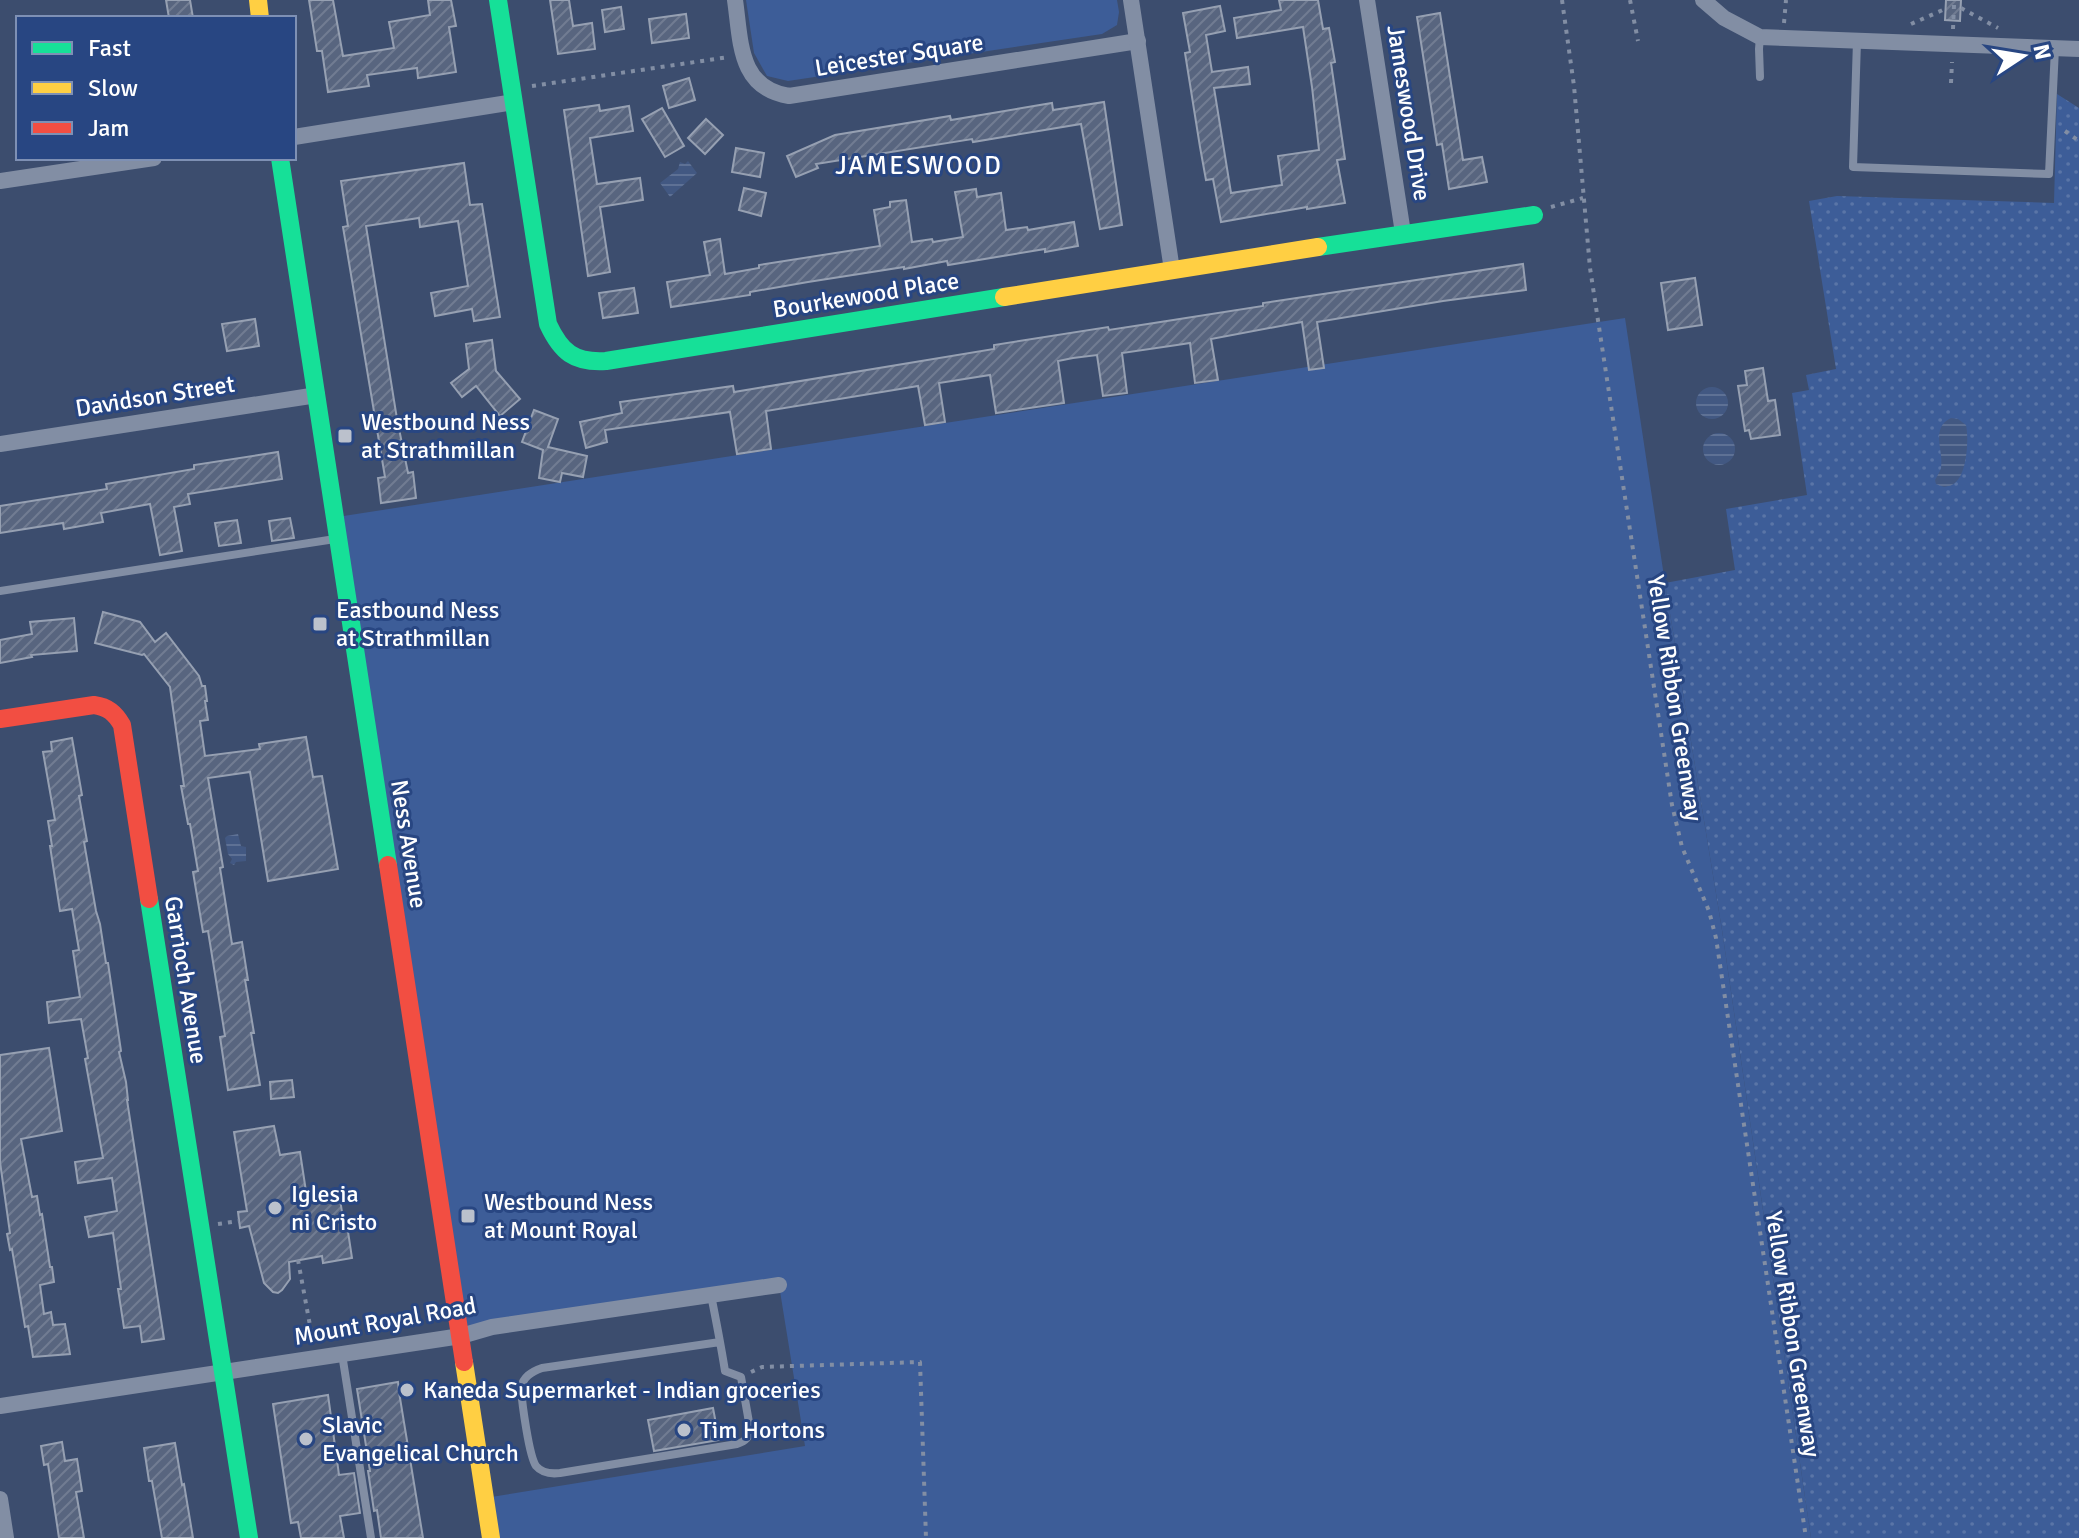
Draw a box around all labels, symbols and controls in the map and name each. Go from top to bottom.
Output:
legend [16,16,296,160]
north arrow [1983,16,2063,96]
street label: Jameswood Drive [1380,23,1438,203]
street label: Leicester Square [813,27,985,83]
text: Fast [88,33,131,63]
text: N [2027,42,2057,62]
text: Slow [88,73,138,103]
text: Jam [88,113,129,143]
district label: JAMESWOOD [835,150,1003,182]
street label: Bourkewood Place [771,265,961,325]
street label: Davidson Street [73,369,237,423]
place label: Westbound Ness at Strathmillan [361,407,530,465]
marker: Westbound Ness at Strathmillan [336,427,354,445]
street label: Yellow Ribbon Greenway [1641,573,1709,823]
place label: Eastbound Ness at Strathmillan [336,595,499,653]
marker: Eastbound Ness at Strathmillan [311,615,329,633]
street label: Ness Avenue [384,778,434,910]
street label: Garrioch Avenue [158,894,214,1066]
place label: Iglesia ni Cristo [291,1179,377,1237]
place label: Westbound Ness at Mount Royal [484,1187,653,1245]
marker: Iglesia ni Cristo [266,1199,284,1217]
marker: Westbound Ness at Mount Royal [459,1207,477,1225]
street label: Yellow Ribbon Greenway [1759,1209,1827,1459]
street label: Mount Royal Road [291,1290,479,1352]
place label: Kaneda Supermarket - Indian groceries [423,1375,821,1405]
marker: Kaneda Supermarket - Indian groceries [398,1381,416,1399]
place label: Slavic Evangelical Church [322,1410,519,1468]
place label: Tim Hortons [700,1415,825,1445]
marker: Tim Hortons [675,1421,693,1439]
marker: Slavic Evangelical Church [297,1430,315,1448]

